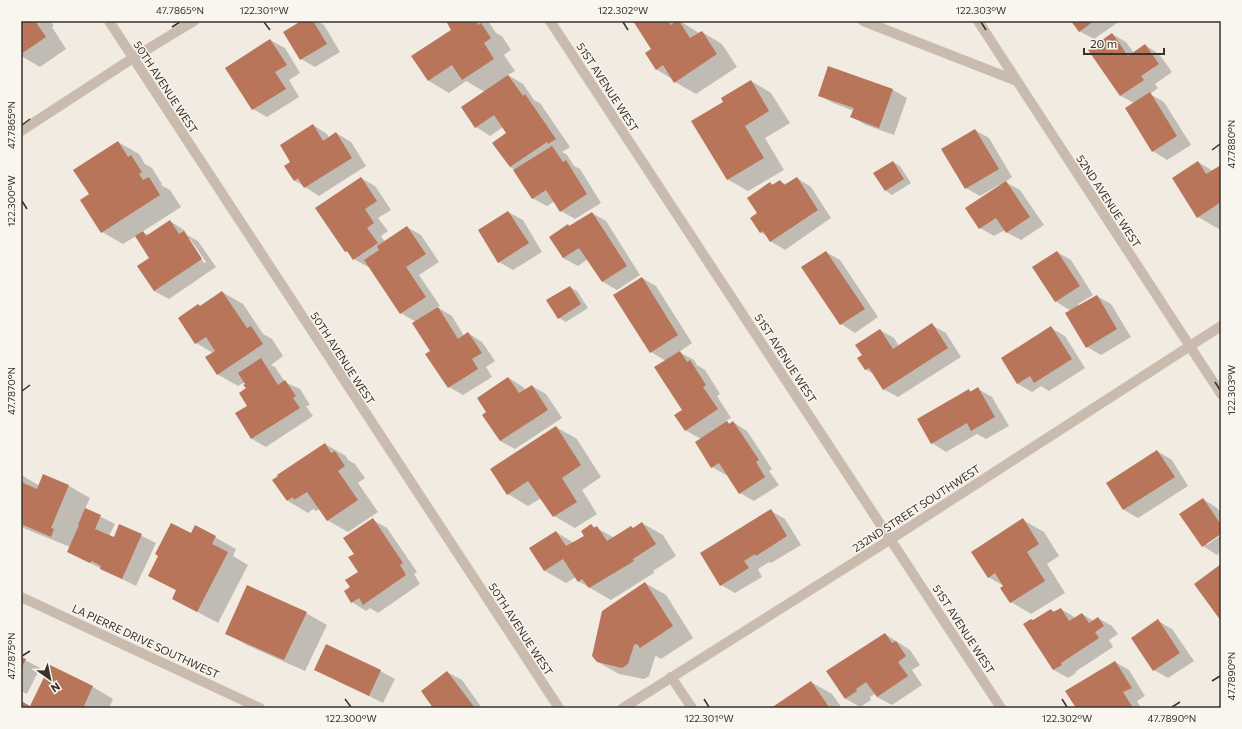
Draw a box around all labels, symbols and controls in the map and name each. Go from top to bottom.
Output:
text: 47.7865°N [156,4,204,16]
text: 122.301°W [239,4,289,16]
text: 122.302°W [598,4,648,16]
text: 122.303°W [956,4,1006,16]
scale bar [1084,30,1164,56]
text: 20 m [1090,36,1117,50]
street label: 50TH AVENUE WEST [131,38,201,136]
street label: 51ST AVENUE WEST [574,40,642,134]
text: 47.7865°N [5,101,17,149]
text: 47.7880°N [1225,120,1237,168]
street label: 52ND AVENUE WEST [1074,152,1144,250]
text: 122.300°W [5,175,17,227]
street label: 50TH AVENUE WEST [308,309,378,407]
street label: 51ST AVENUE WEST [752,311,820,405]
text: 122.303°W [1225,365,1237,415]
text: 47.7870°N [5,367,17,415]
street label: 232ND STREET SOUTHWEST [850,462,982,554]
street label: 50TH AVENUE WEST [486,580,556,678]
street label: 51ST AVENUE WEST [930,582,998,676]
street label: LA PIERRE DRIVE SOUTHWEST [71,601,221,681]
text: 47.7875°N [5,632,17,680]
text: 47.7890°N [1225,652,1237,700]
north arrow [30,659,70,699]
text: N [49,680,63,696]
text: 122.300°W [325,712,377,724]
text: 122.301°W [684,712,734,724]
text: 122.302°W [1042,712,1092,724]
text: 47.7890°N [1148,712,1196,724]

